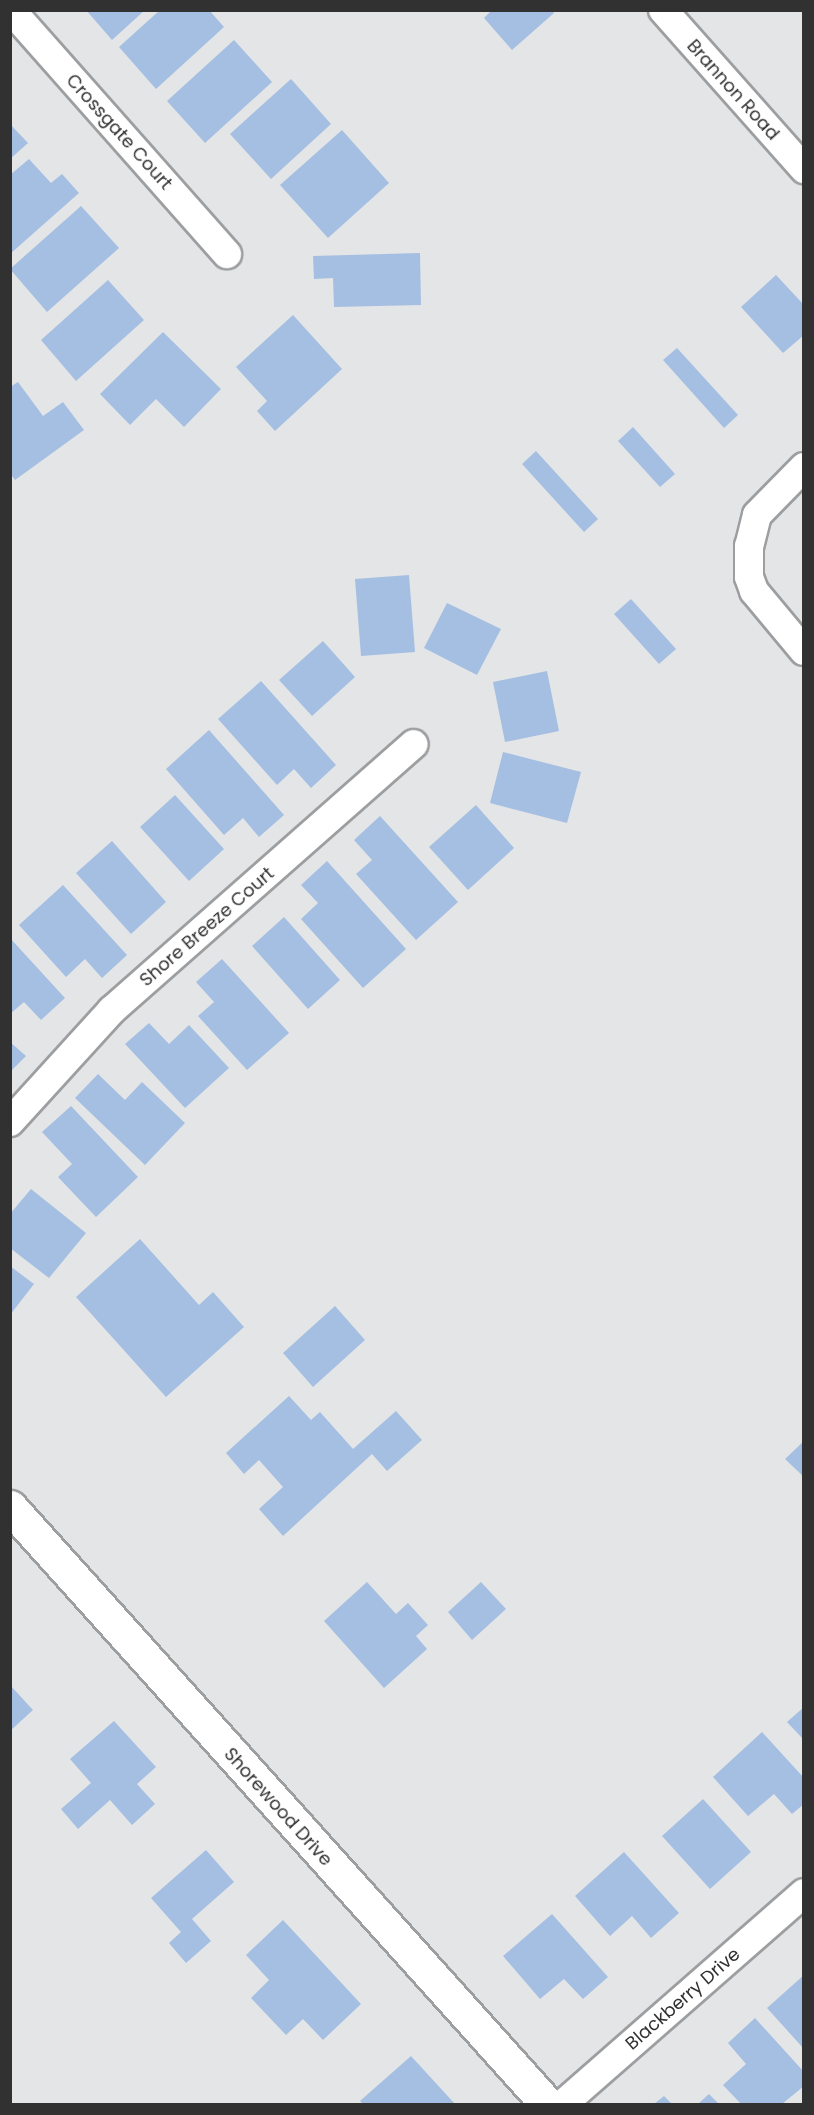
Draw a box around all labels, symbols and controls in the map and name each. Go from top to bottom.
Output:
street label: Brannon Road [682,35,784,145]
street label: Crossgate Court [61,70,177,194]
street label: Shore Breeze Court [135,863,279,991]
street label: Shorewood Drive [219,1744,337,1870]
street label: Blackberry Drive [621,1943,745,2055]

